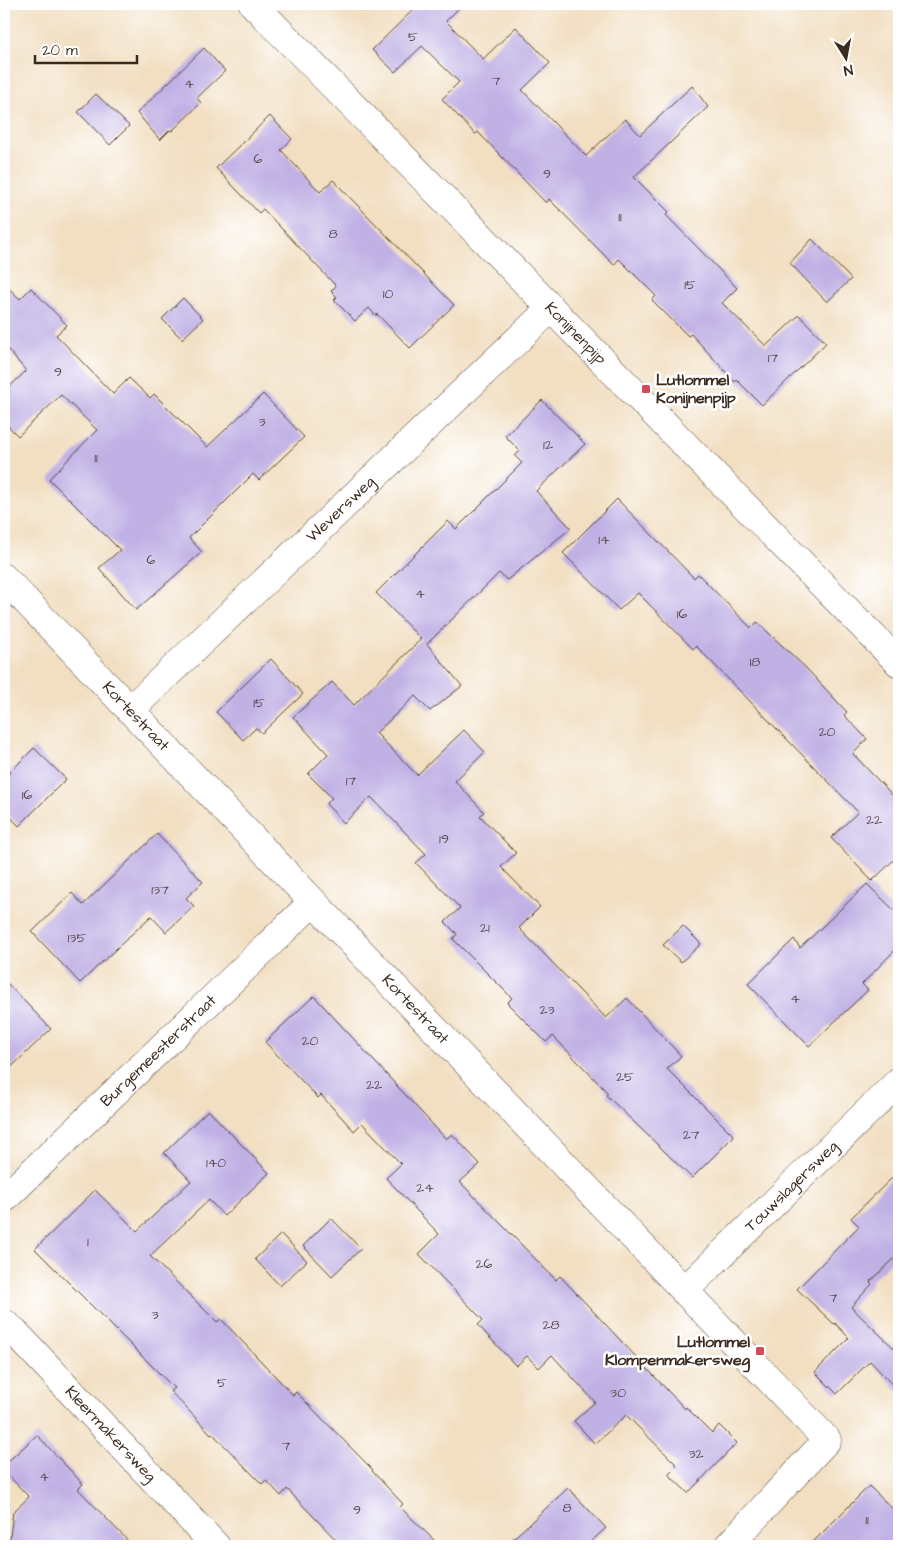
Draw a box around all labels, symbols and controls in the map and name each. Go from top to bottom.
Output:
house number: 5 [408,27,418,47]
scale bar [35,32,138,64]
north arrow [820,32,870,82]
text: 20 m [42,40,78,61]
text: N [842,59,855,80]
house number: 7 [492,71,501,91]
house number: 4 [184,74,194,94]
house number: 6 [254,149,263,169]
house number: 9 [543,164,551,184]
house number: 11 [618,207,622,227]
house number: 8 [328,224,338,244]
house number: 15 [684,275,696,295]
house number: 10 [383,284,393,304]
street label: Konijnenpijp [540,297,612,369]
house number: 17 [768,348,779,368]
house number: 9 [54,362,62,382]
place label: Lutlommel Konijnenpijp [656,369,736,409]
marker: Lutlommel Konijnenpijp [640,383,652,395]
house number: 3 [258,412,266,432]
house number: 12 [543,435,553,455]
house number: 11 [94,448,98,468]
street label: Weversweg [301,471,380,547]
house number: 14 [598,530,610,550]
house number: 6 [147,550,156,570]
house number: 4 [415,584,425,604]
house number: 16 [677,604,688,624]
house number: 18 [750,652,760,672]
street label: Kortestraat [97,676,175,756]
house number: 15 [253,693,265,713]
house number: 20 [819,722,836,742]
house number: 17 [346,771,357,791]
house number: 16 [22,785,33,805]
house number: 22 [866,810,882,830]
house number: 19 [439,829,449,849]
house number: 137 [151,880,169,900]
house number: 21 [480,918,490,938]
house number: 135 [68,928,87,948]
street label: Kortestraat [377,969,455,1049]
street label: Burgemeesterstraat [95,989,221,1112]
house number: 4 [790,989,800,1009]
house number: 23 [539,1000,555,1020]
house number: 20 [302,1031,319,1051]
house number: 25 [616,1067,634,1087]
house number: 22 [366,1075,382,1095]
house number: 27 [683,1125,700,1145]
street label: Touwslagersweg [740,1136,843,1237]
house number: 140 [206,1153,226,1173]
house number: 24 [416,1178,434,1198]
house number: 1 [87,1232,89,1252]
house number: 26 [476,1254,493,1274]
house number: 7 [829,1288,838,1308]
house number: 3 [151,1305,159,1325]
house number: 28 [542,1315,560,1335]
place label: Lutlommel Klompenmakersweg [605,1331,751,1373]
marker: Lutlommel Klompenmakersweg [754,1345,766,1357]
house number: 5 [217,1373,227,1393]
street label: Kleermakersweg [60,1381,161,1487]
house number: 30 [610,1383,626,1403]
house number: 7 [282,1436,291,1456]
house number: 32 [688,1444,704,1464]
house number: 4 [39,1467,49,1487]
house number: 8 [562,1498,572,1518]
house number: 9 [353,1500,361,1520]
house number: 11 [865,1510,869,1530]

